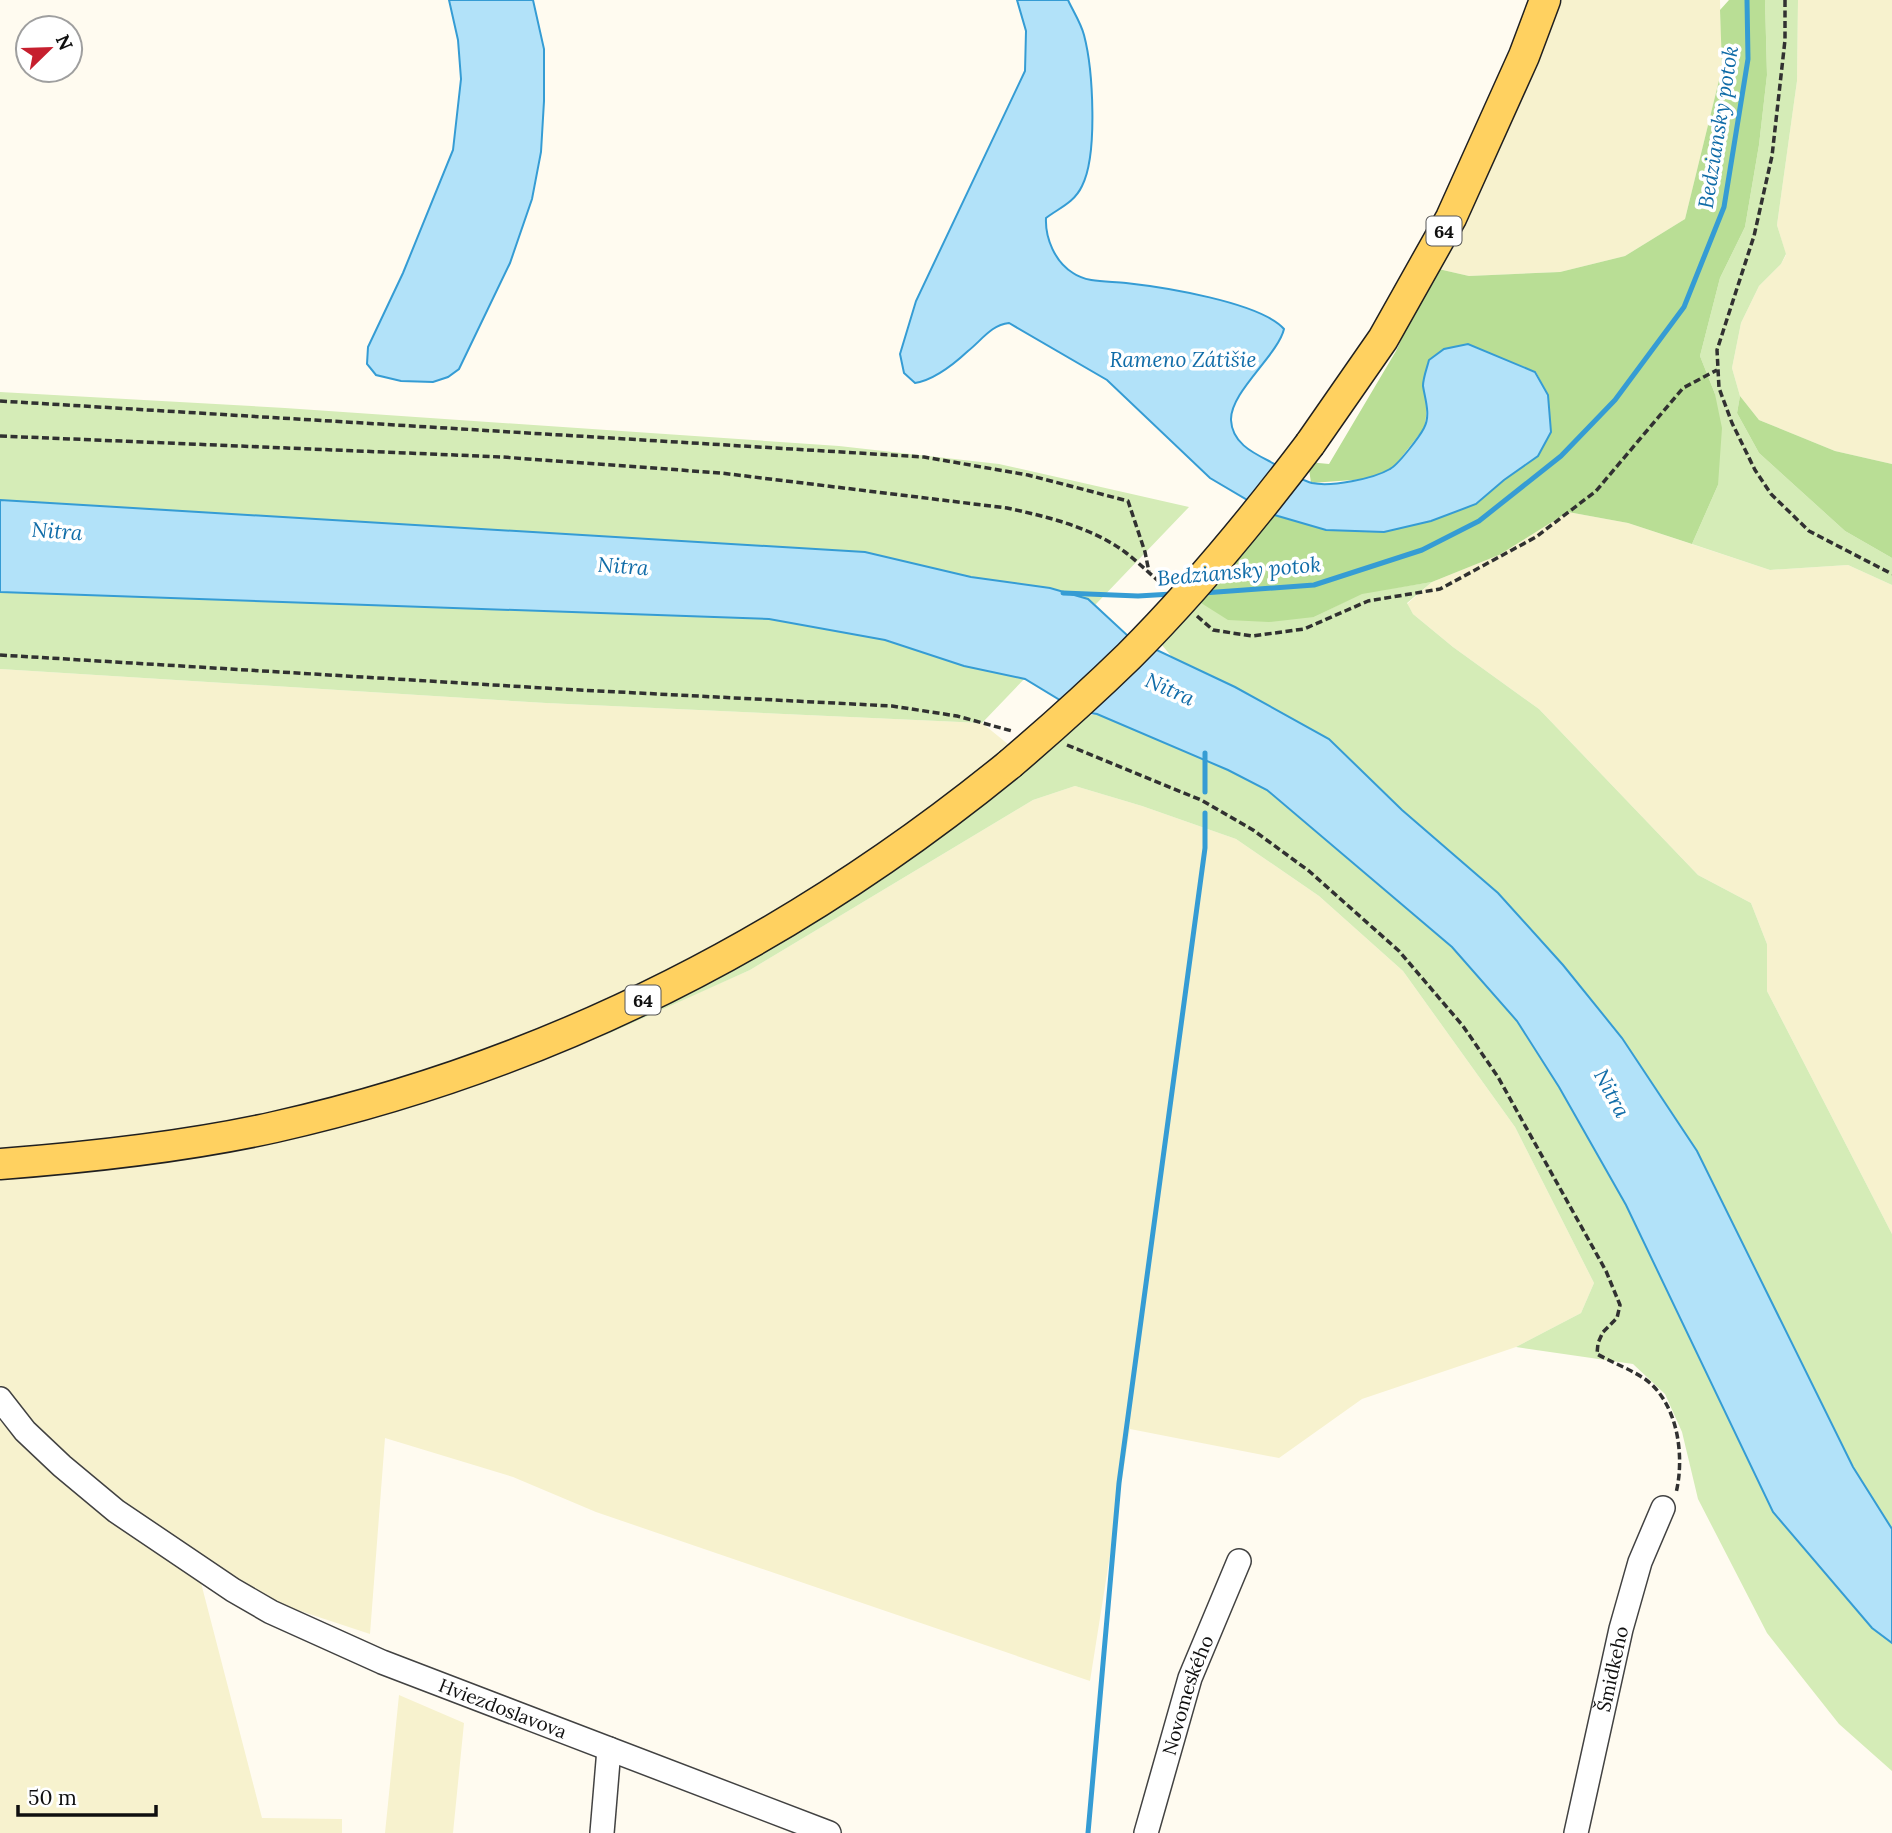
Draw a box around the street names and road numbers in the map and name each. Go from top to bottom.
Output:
road number: 64 [1426,216,1462,246]
road number: 64 [626,986,660,1015]
street label: Šmidkeho [1591,1624,1633,1714]
street label: Novomeského [1157,1632,1219,1758]
street label: Hviezdoslavova [435,1673,570,1744]

